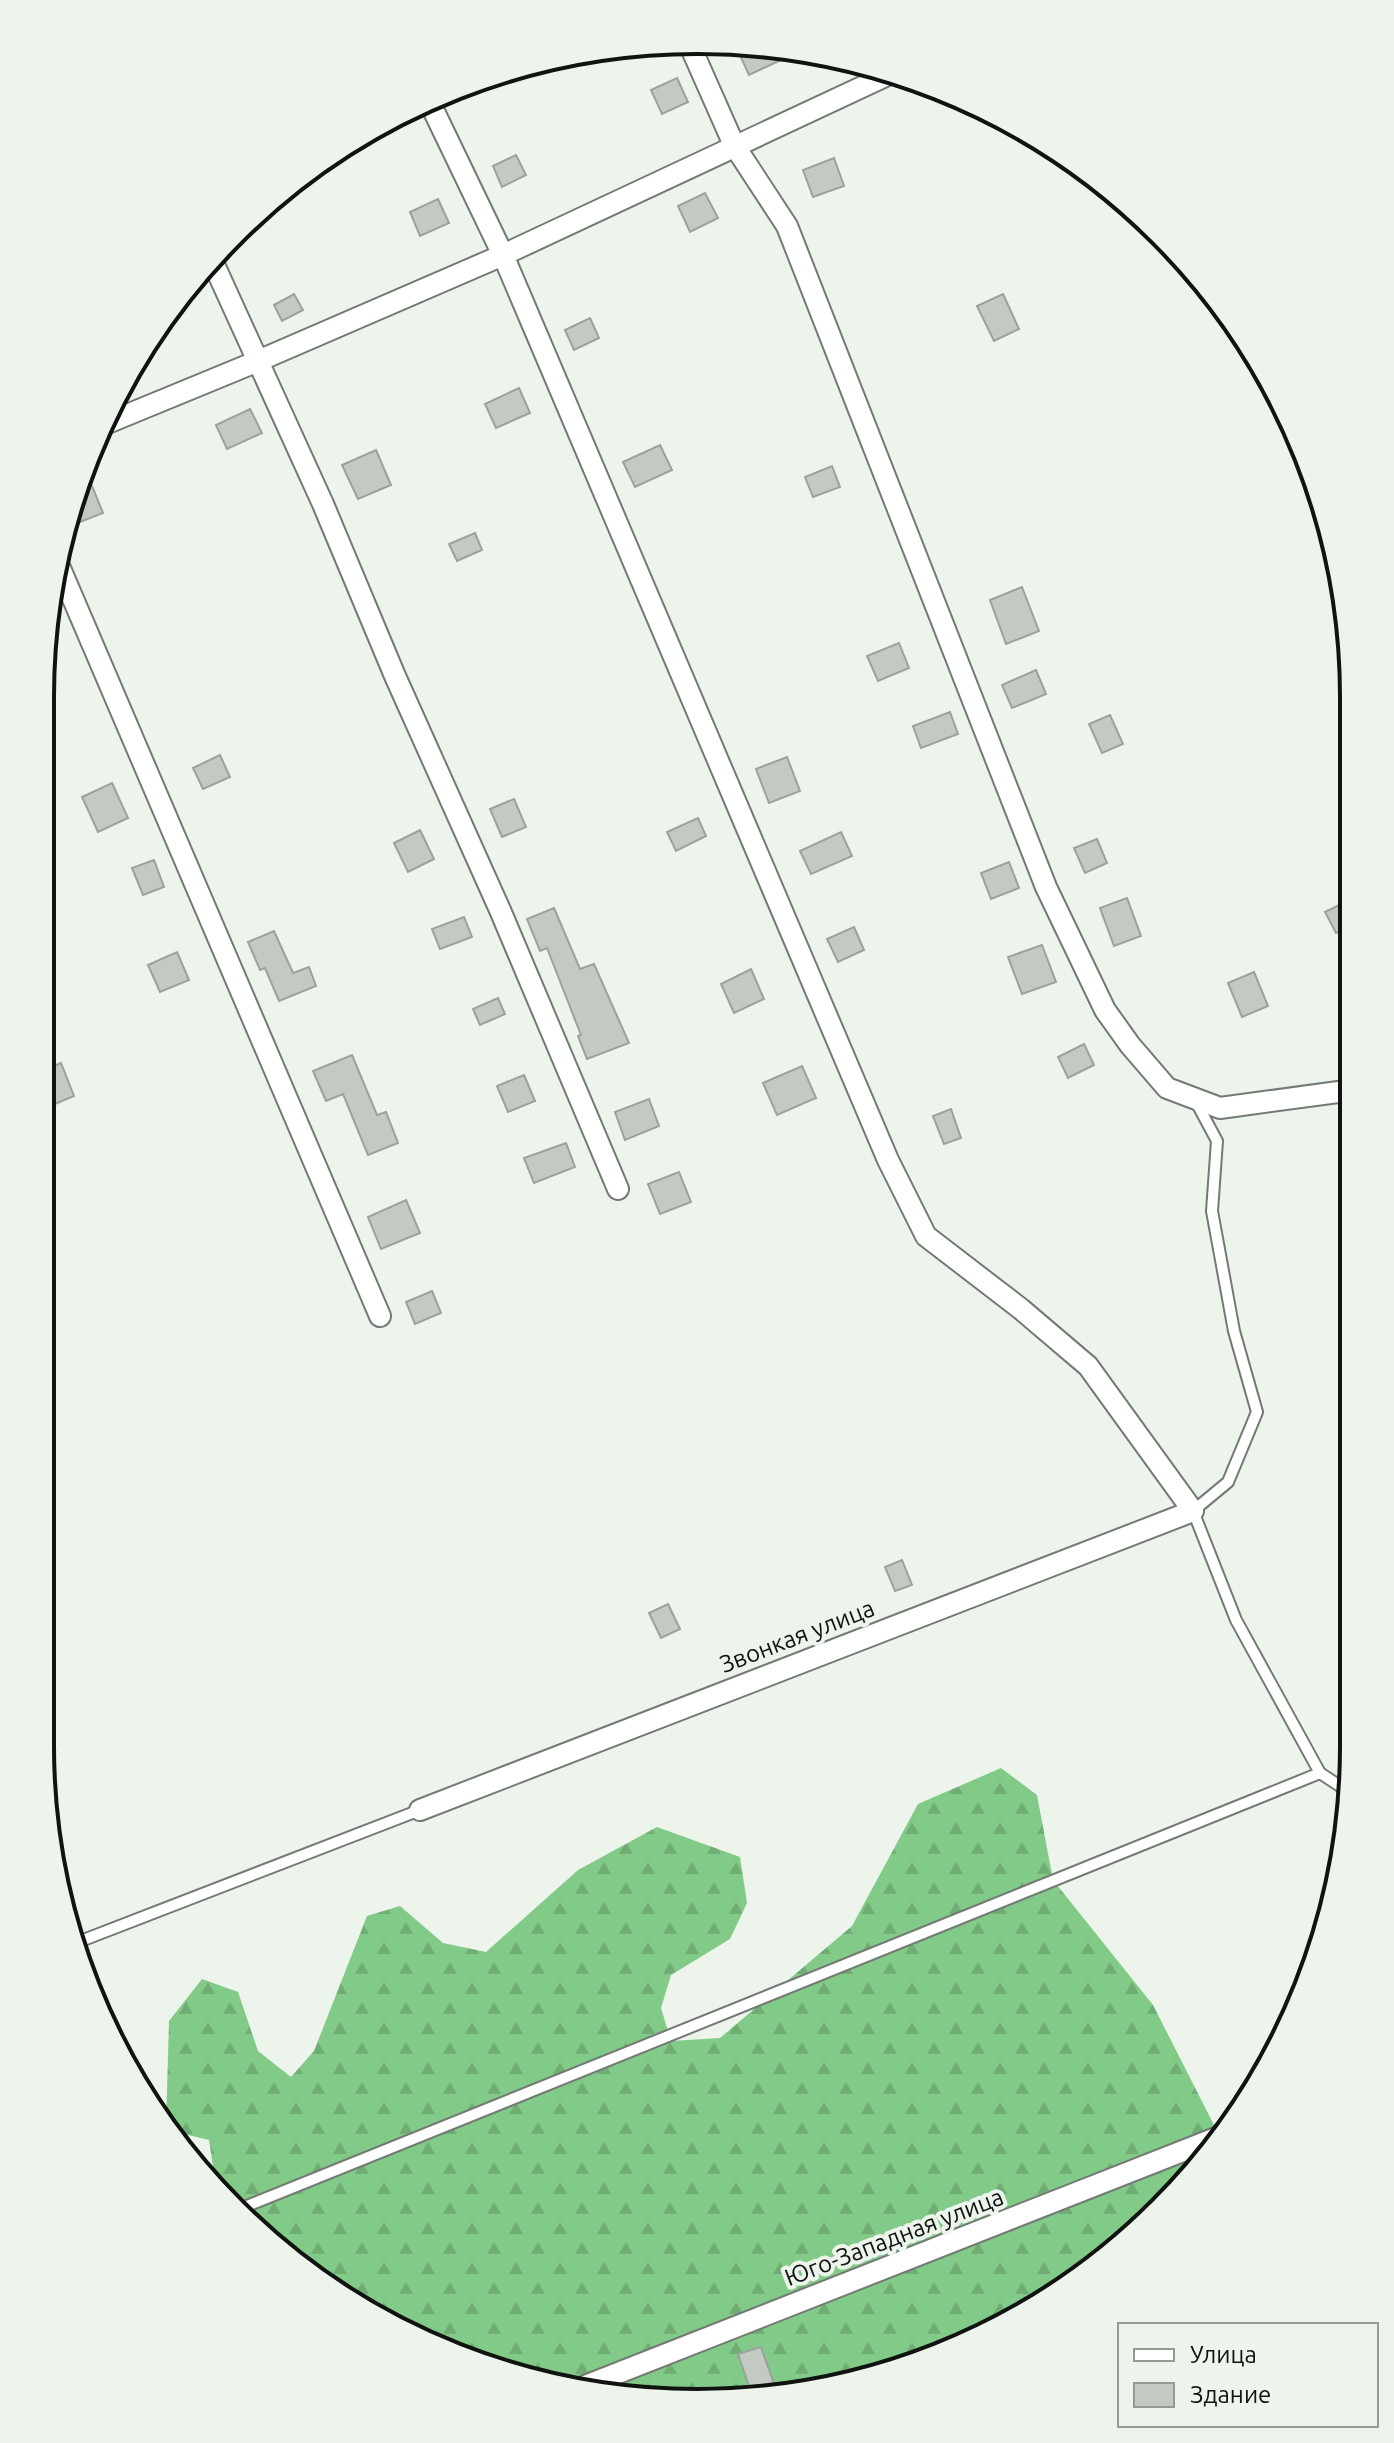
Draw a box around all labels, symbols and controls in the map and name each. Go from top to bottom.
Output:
street label: Звонкая улица [716,1594,878,1678]
street label: Юго-Западная улица [781,2183,1007,2291]
legend [1118,2323,1378,2427]
text: Улица [1190,2341,1257,2368]
text: Здание [1190,2381,1271,2408]

